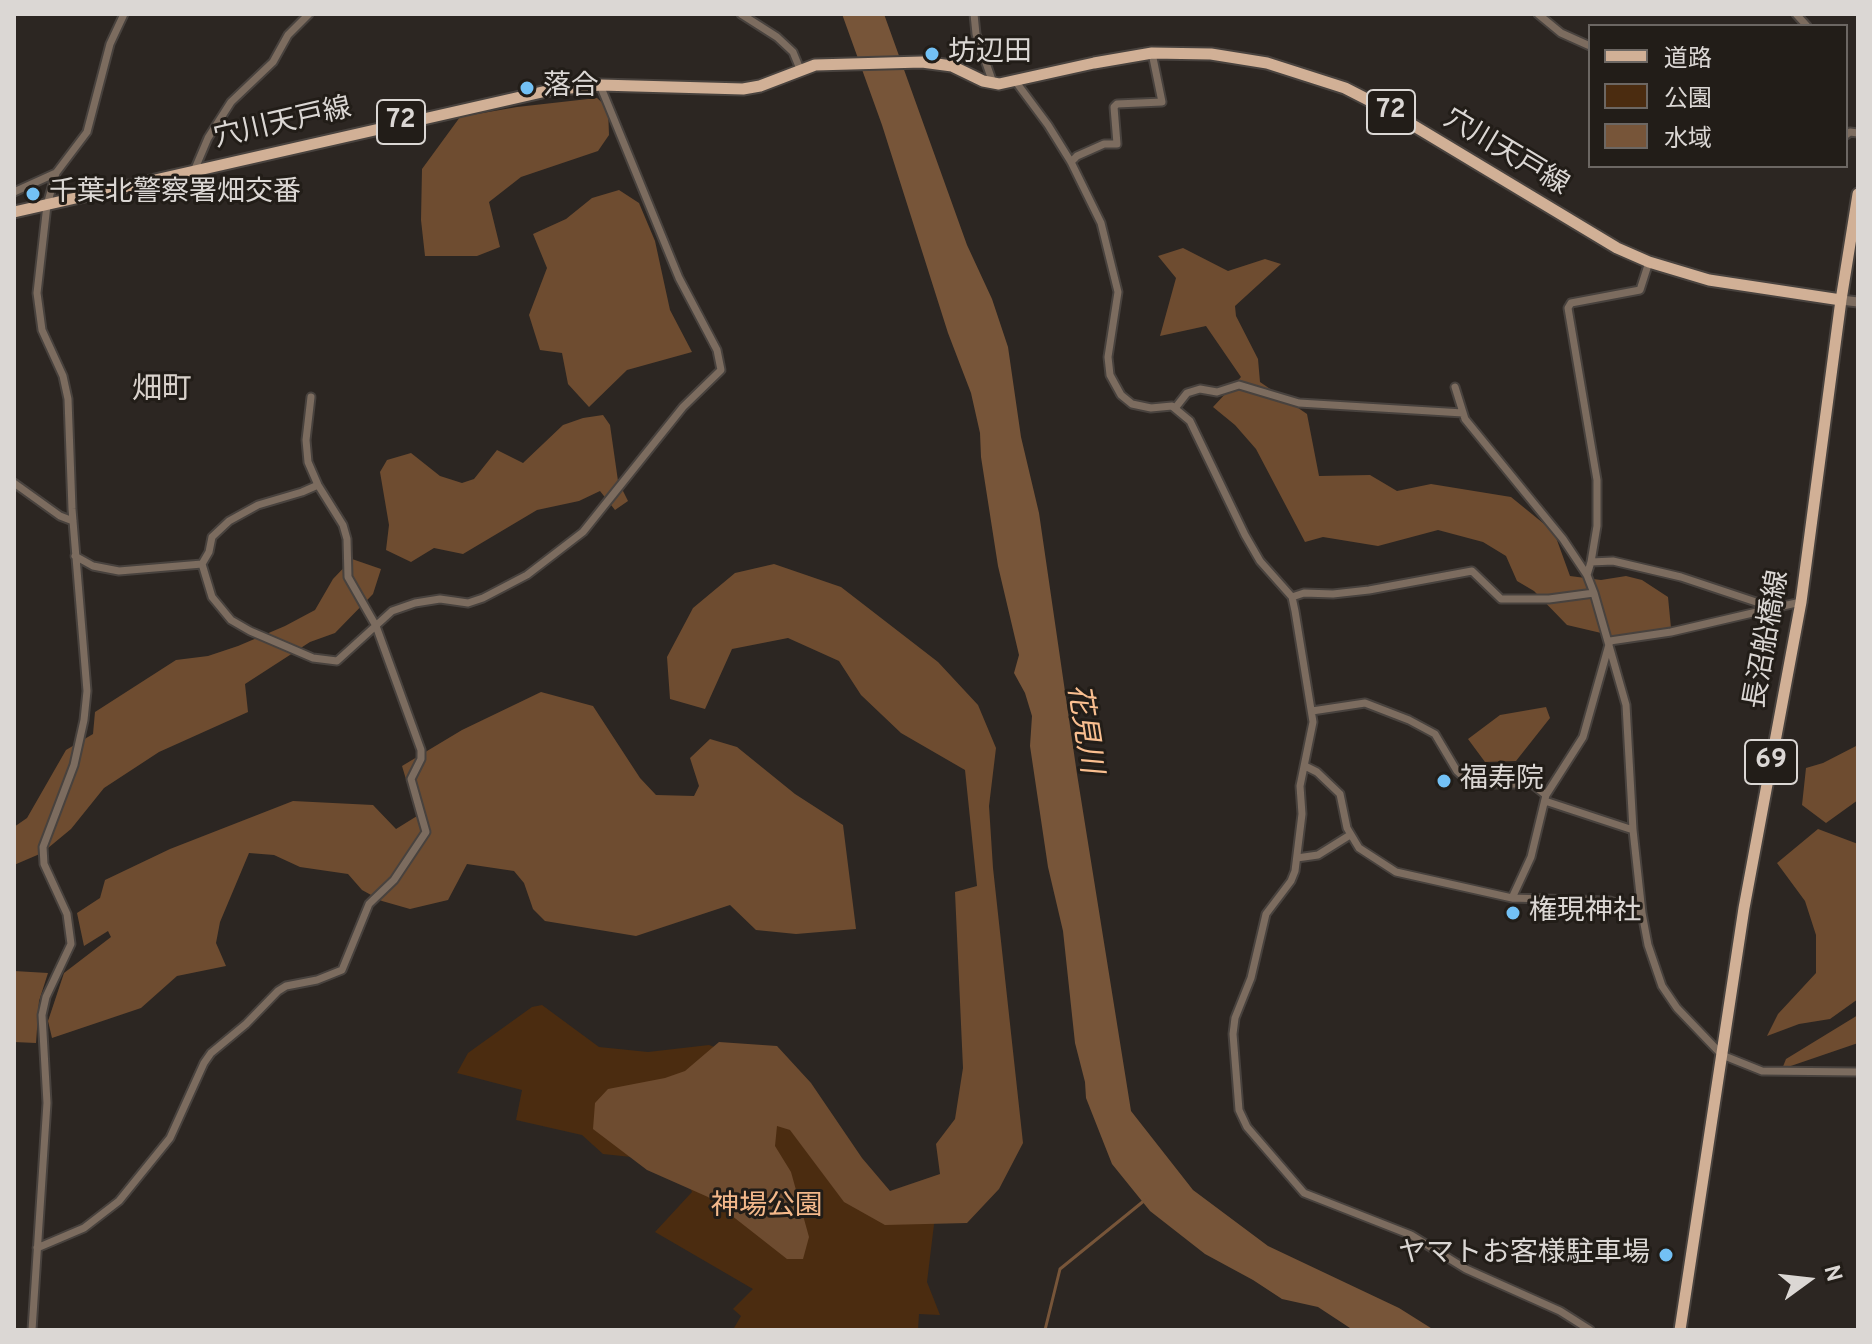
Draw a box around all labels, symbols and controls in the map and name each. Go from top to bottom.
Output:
legend [1588,24,1848,168]
place label: 坊辺田 [948,37,1032,71]
marker: 坊辺田 [923,45,941,63]
text: 道路 [1664,45,1712,75]
place label: 落合 [543,71,599,105]
marker: 落合 [518,79,536,97]
text: 公園 [1664,85,1712,115]
road number: 72 [1367,90,1415,134]
street label: 穴川天戸線 [211,93,355,157]
road number: 72 [377,100,425,144]
street label: 穴川天戸線 [1436,104,1574,204]
text: 水域 [1664,125,1712,155]
place label: 千葉北警察署畑交番 [49,177,301,211]
marker: 千葉北警察署畑交番 [24,185,42,203]
district label: 畑町 [132,374,192,410]
street label: 長沼船橋線 [1740,568,1798,712]
water label: 花見川 [1057,682,1107,776]
road number: 69 [1745,740,1797,784]
place label: 福寿院 [1460,764,1544,798]
marker: 福寿院 [1435,772,1453,790]
place label: 権現神社 [1529,896,1641,930]
marker: 権現神社 [1504,904,1522,922]
park label: 神場公園 [711,1191,823,1225]
place label: ヤマトお客様駐車場 [1398,1238,1650,1272]
north arrow [1768,1240,1848,1320]
marker: ヤマトお客様駐車場 [1657,1246,1675,1264]
text: N [1817,1263,1847,1285]

